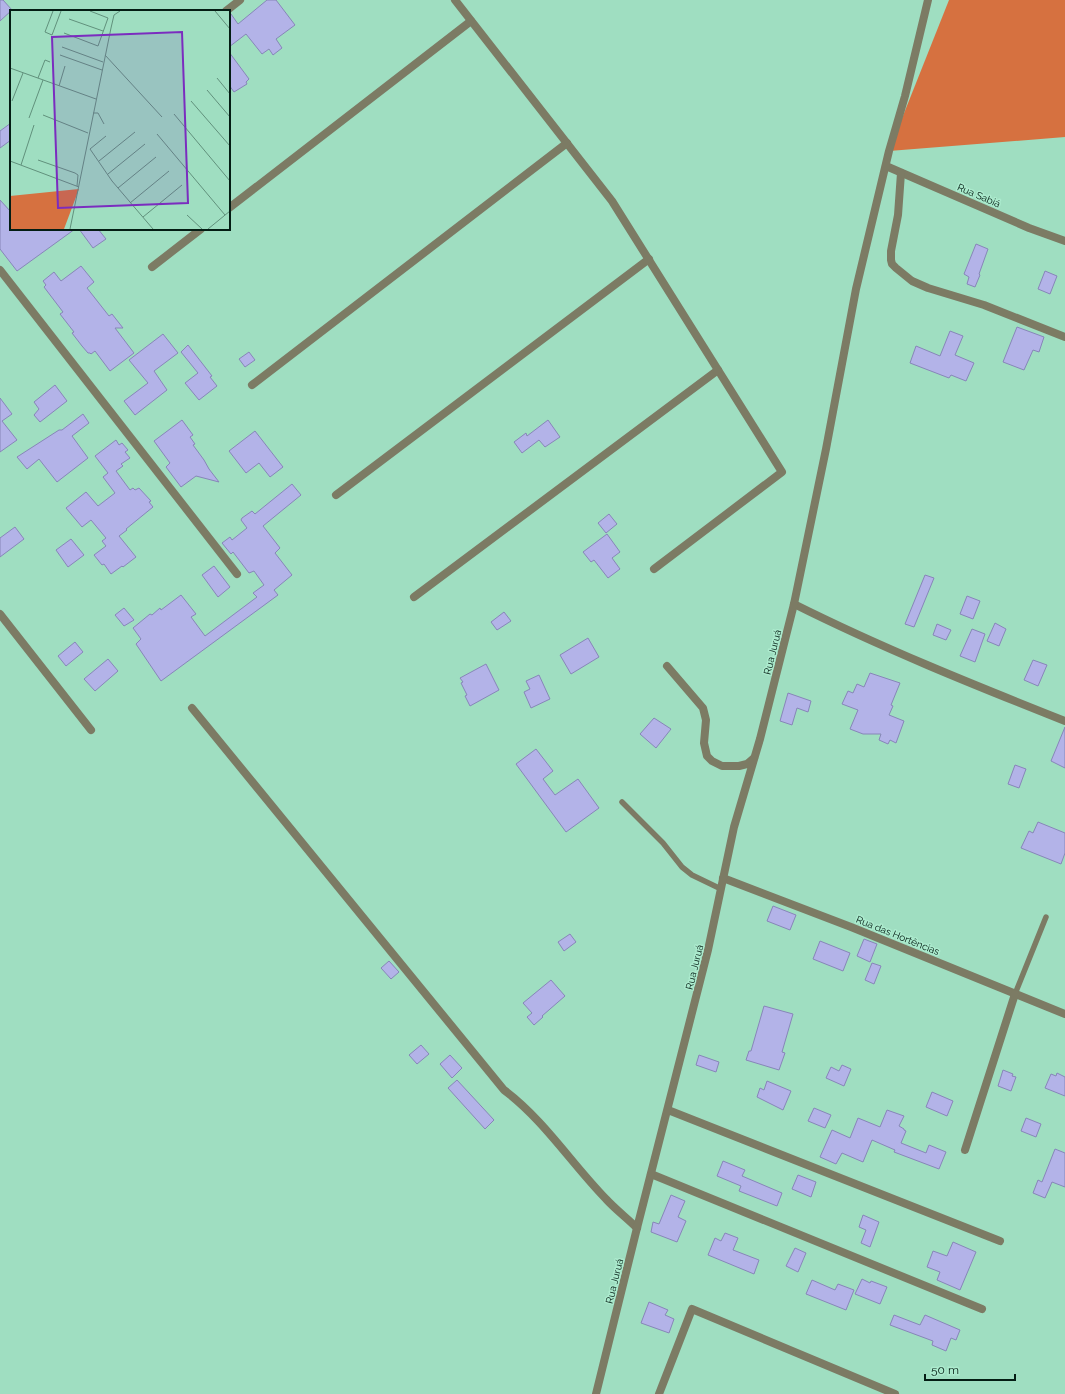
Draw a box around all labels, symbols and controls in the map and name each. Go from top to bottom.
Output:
inset map [10,10,230,230]
street label: Rua Sabiá [956,181,1002,209]
street label: Rua Juruá [762,629,783,676]
street label: Rua das Hortências [854,914,941,957]
street label: Rua Juruá [684,944,705,991]
street label: Rua Juruá [604,1258,625,1305]
scale bar [925,1356,1015,1382]
text: 50 m [931,1363,959,1377]

